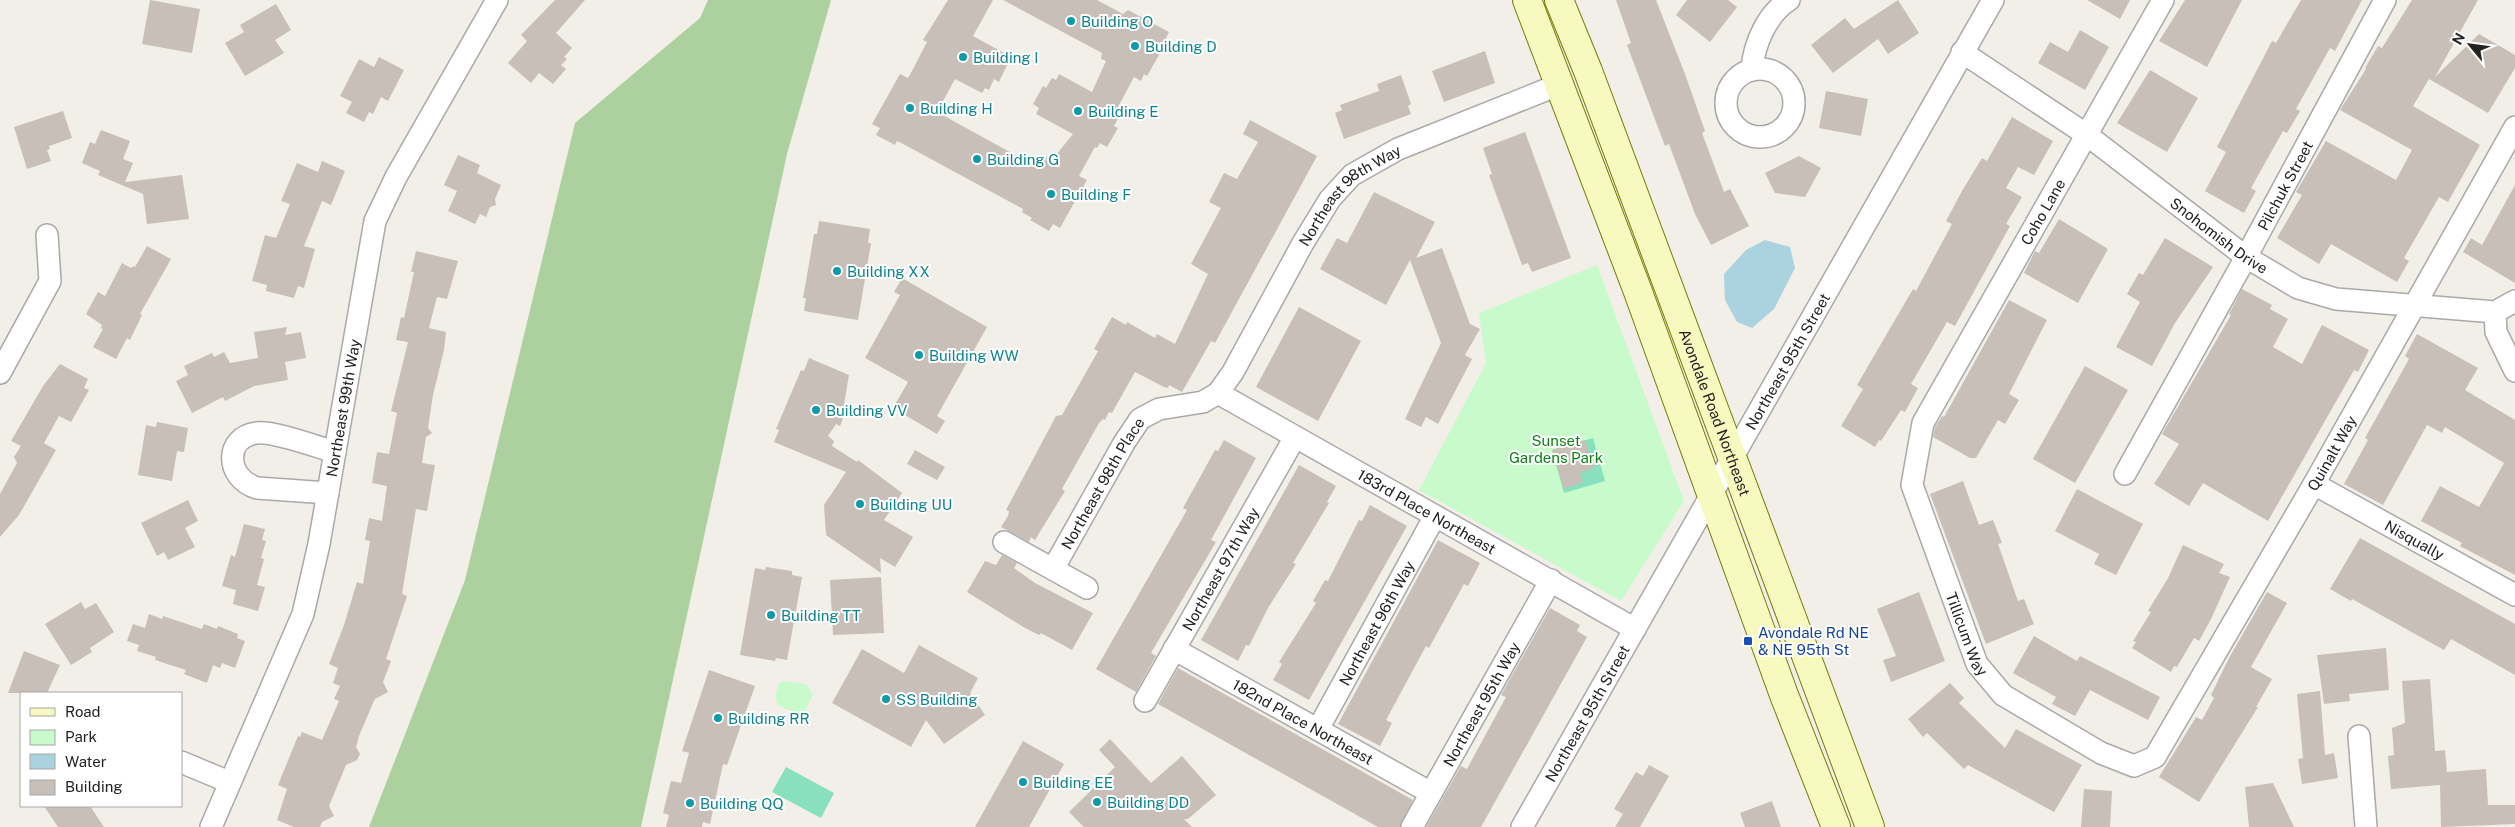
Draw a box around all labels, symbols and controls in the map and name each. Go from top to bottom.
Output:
place label: Building O [1081,13,1153,30]
marker: Building O [1065,15,1077,27]
north arrow [2445,20,2495,70]
text: N [2449,30,2468,47]
place label: Building D [1145,38,1217,55]
marker: Building D [1129,40,1141,52]
place label: Building I [973,49,1039,66]
marker: Building I [957,51,969,63]
place label: Building H [920,100,993,117]
marker: Building H [904,102,916,114]
place label: Building E [1088,103,1159,120]
marker: Building E [1072,105,1084,117]
street label: Pilchuk Street [2254,138,2316,233]
street label: Northeast 98th Way [1295,141,1403,249]
place label: Building G [987,151,1059,168]
marker: Building G [971,153,983,165]
street label: Coho Lane [2017,176,2069,248]
place label: Building F [1061,186,1131,203]
marker: Building F [1045,188,1057,200]
street label: Snohomish Drive [2167,194,2271,277]
place label: Building XX [847,263,930,280]
marker: Building XX [831,265,843,277]
street label: Northeast 95th Street [1742,290,1833,433]
street label: Avondale Road Northeast [1676,327,1754,498]
street label: Northeast 99th Way [322,338,363,478]
place label: Building WW [929,347,1019,364]
marker: Building WW [913,349,925,361]
place label: Building VV [826,402,907,419]
marker: Building VV [810,404,822,416]
street label: Quinalt Way [2304,412,2359,494]
street label: Northeast 98th Place [1057,414,1147,552]
park label: Sunset Gardens Park [1509,432,1603,466]
street label: 183rd Place Northeast [1355,465,1499,557]
place label: Building UU [870,496,952,513]
marker: Building UU [854,498,866,510]
street label: Northeast 97th Way [1178,504,1262,634]
street label: Nisqually [2382,516,2447,563]
street label: Northeast 96th Way [1335,558,1417,688]
street label: Tillicum Way [1943,590,1991,679]
place label: Building TT [781,607,861,624]
marker: Building TT [765,609,777,621]
place label: Avondale Rd NE & NE 95th St [1758,624,1869,658]
marker: Avondale Rd NE & NE 95th St [1742,635,1754,647]
street label: Northeast 95th Way [1439,639,1523,769]
street label: Northeast 95th Street [1541,642,1633,784]
street label: 182nd Place Northeast [1230,675,1376,768]
place label: SS Building [896,691,978,708]
legend [20,692,182,807]
marker: SS Building [880,693,892,705]
text: Road [65,703,101,720]
place label: Building RR [728,710,810,727]
marker: Building RR [712,712,724,724]
text: Park [65,728,97,745]
text: Water [65,753,107,770]
place label: Building EE [1033,774,1113,791]
marker: Building EE [1017,776,1029,788]
text: Building [65,778,123,795]
place label: Building DD [1107,794,1189,811]
place label: Building QQ [700,795,784,812]
marker: Building DD [1091,796,1103,808]
marker: Building QQ [684,797,696,809]

